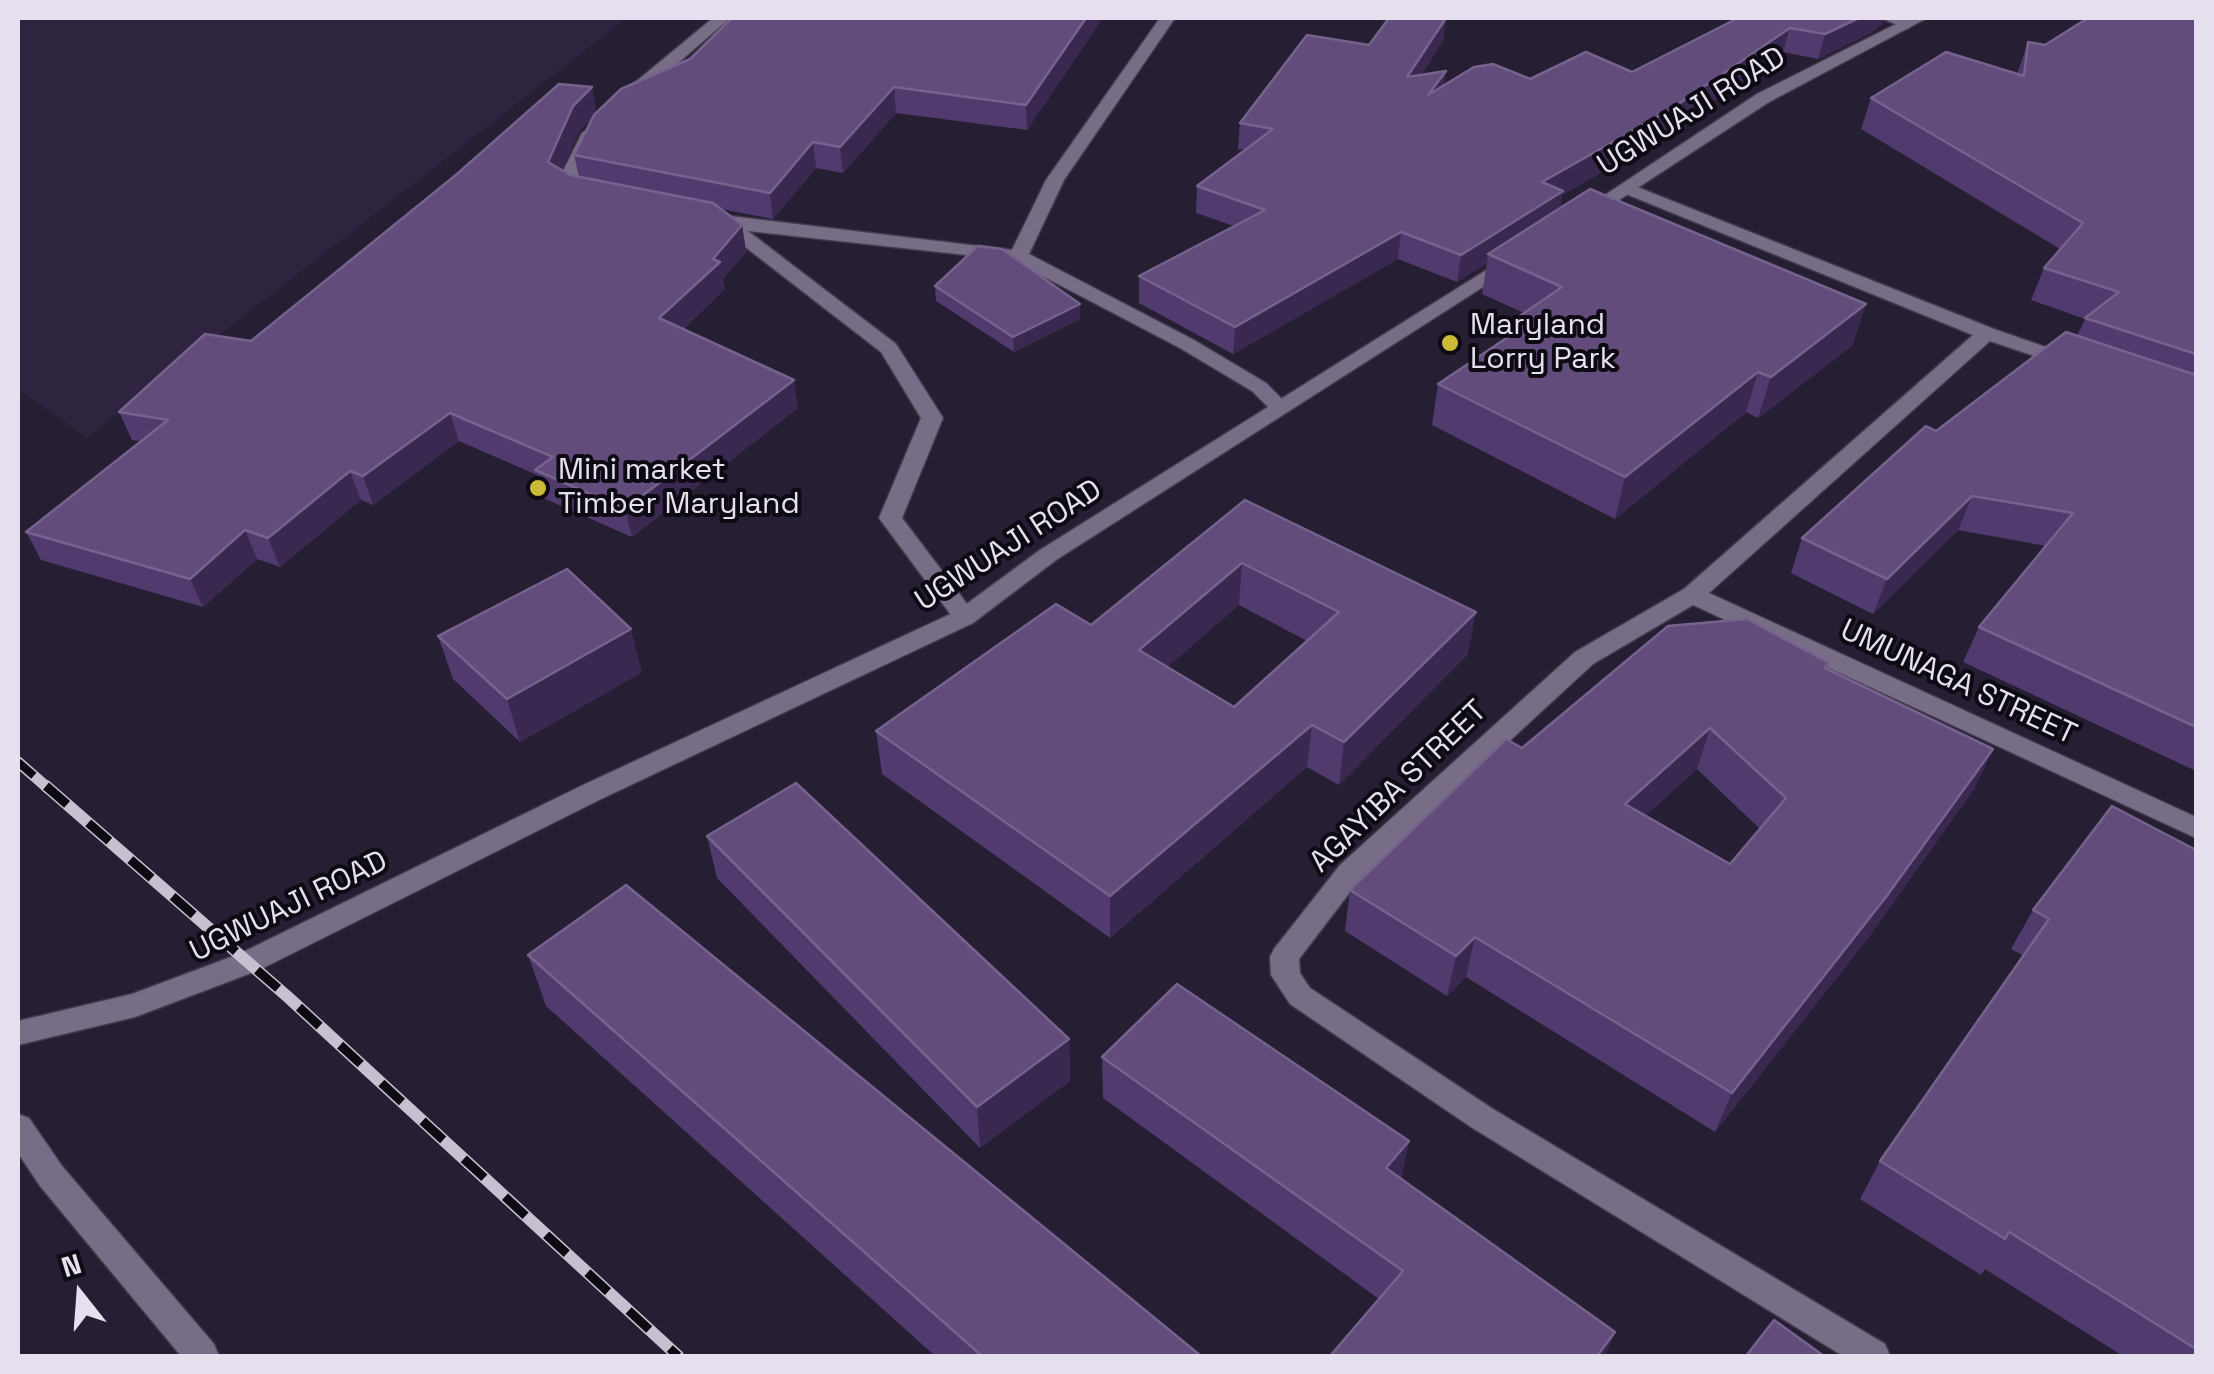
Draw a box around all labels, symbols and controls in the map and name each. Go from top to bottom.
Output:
street label: UGWUAJI ROAD [1591,40,1793,184]
place label: Maryland Lorry Park [1470,308,1616,378]
marker: Maryland Lorry Park [1439,332,1461,354]
place label: Mini market Timber Maryland [558,453,800,524]
street label: UGWUAJI ROAD [909,472,1109,620]
marker: Mini market Timber Maryland [527,477,549,499]
street label: UMUNAGA STREET [1834,613,2082,753]
street label: AGAYIBA STREET [1303,693,1495,881]
street label: UGWUAJI ROAD [185,844,393,970]
north arrow [30,1244,130,1344]
text: N [57,1245,85,1285]

